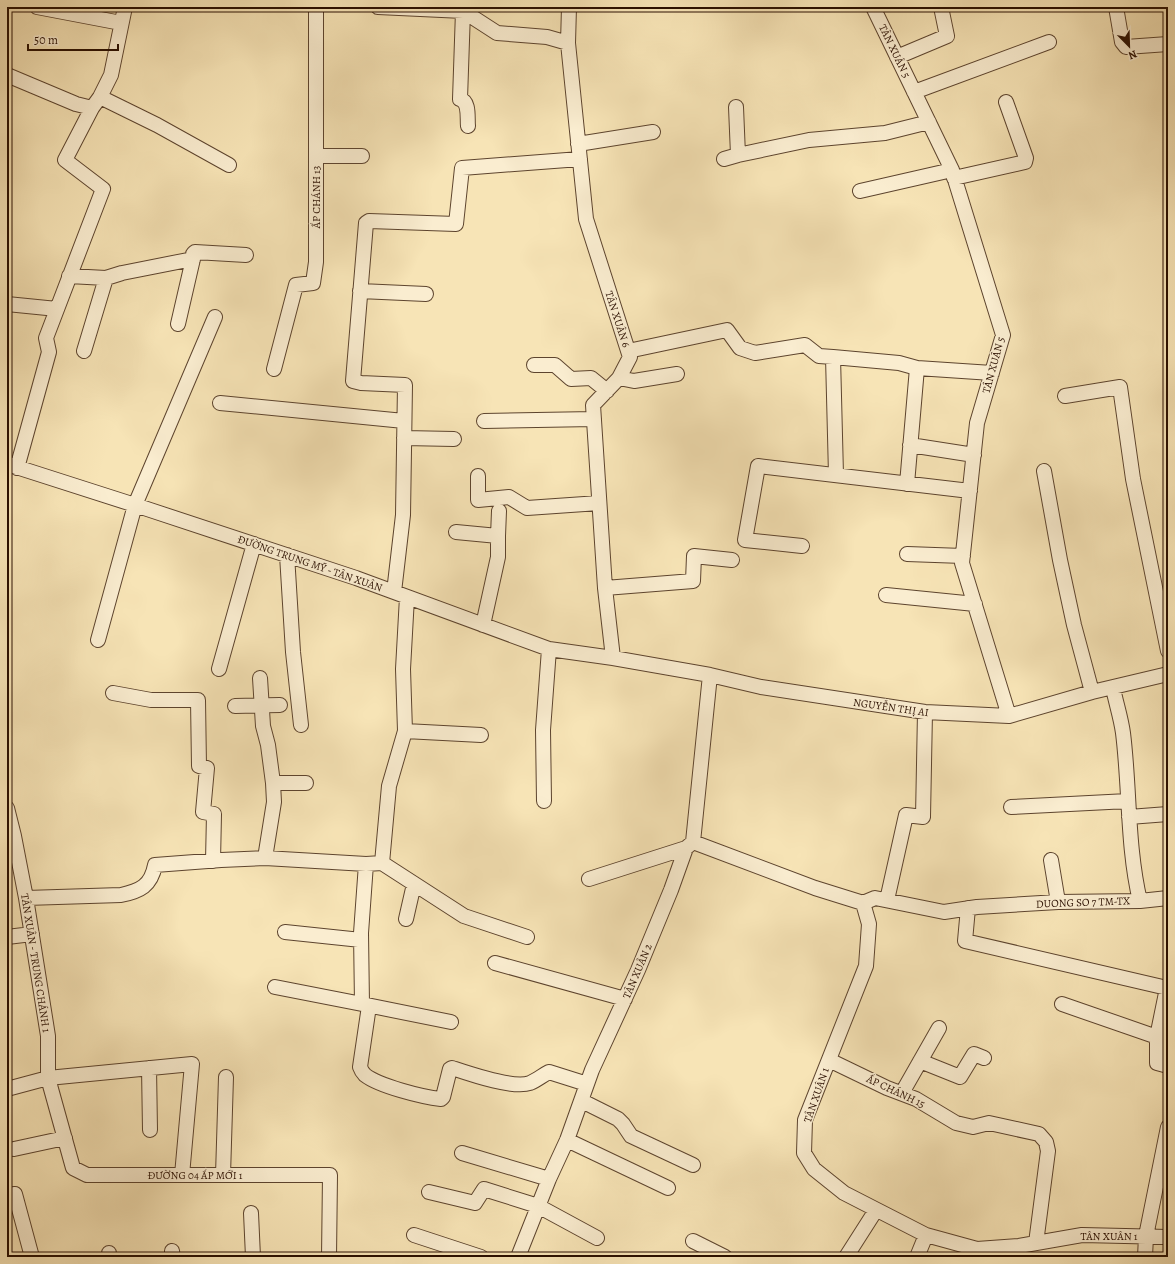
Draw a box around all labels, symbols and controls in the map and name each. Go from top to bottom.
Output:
street label: TÂN XUÂN 5 [875,22,914,81]
scale bar [28,26,118,52]
north arrow [1109,26,1149,66]
text: 50 m [34,32,58,48]
text: N [1126,46,1139,63]
street label: ẤP CHÁNH 13 [309,166,324,229]
street label: TÂN XUÂN 6 [601,289,634,349]
street label: TÂN XUÂN 5 [979,335,1008,395]
street label: ĐƯỜNG TRUNG MỸ - TÂN XUÂN [235,532,384,595]
street label: NGUYỄN THỊ AI [852,695,930,720]
street label: TÂN XUÂN - TRUNG CHÁNH 1 [17,893,54,1034]
street label: DUONG SO 7 TM-TX [1036,893,1131,912]
street label: TÂN XUÂN 2 [619,941,656,1001]
street label: TÂN XUÂN 1 [800,1066,833,1125]
street label: ẤP CHÁNH 15 [863,1071,928,1112]
street label: ĐƯỜNG 04 ẤP MỚI 1 [147,1168,243,1183]
street label: TÂN XUÂN 1 [1080,1229,1138,1244]

